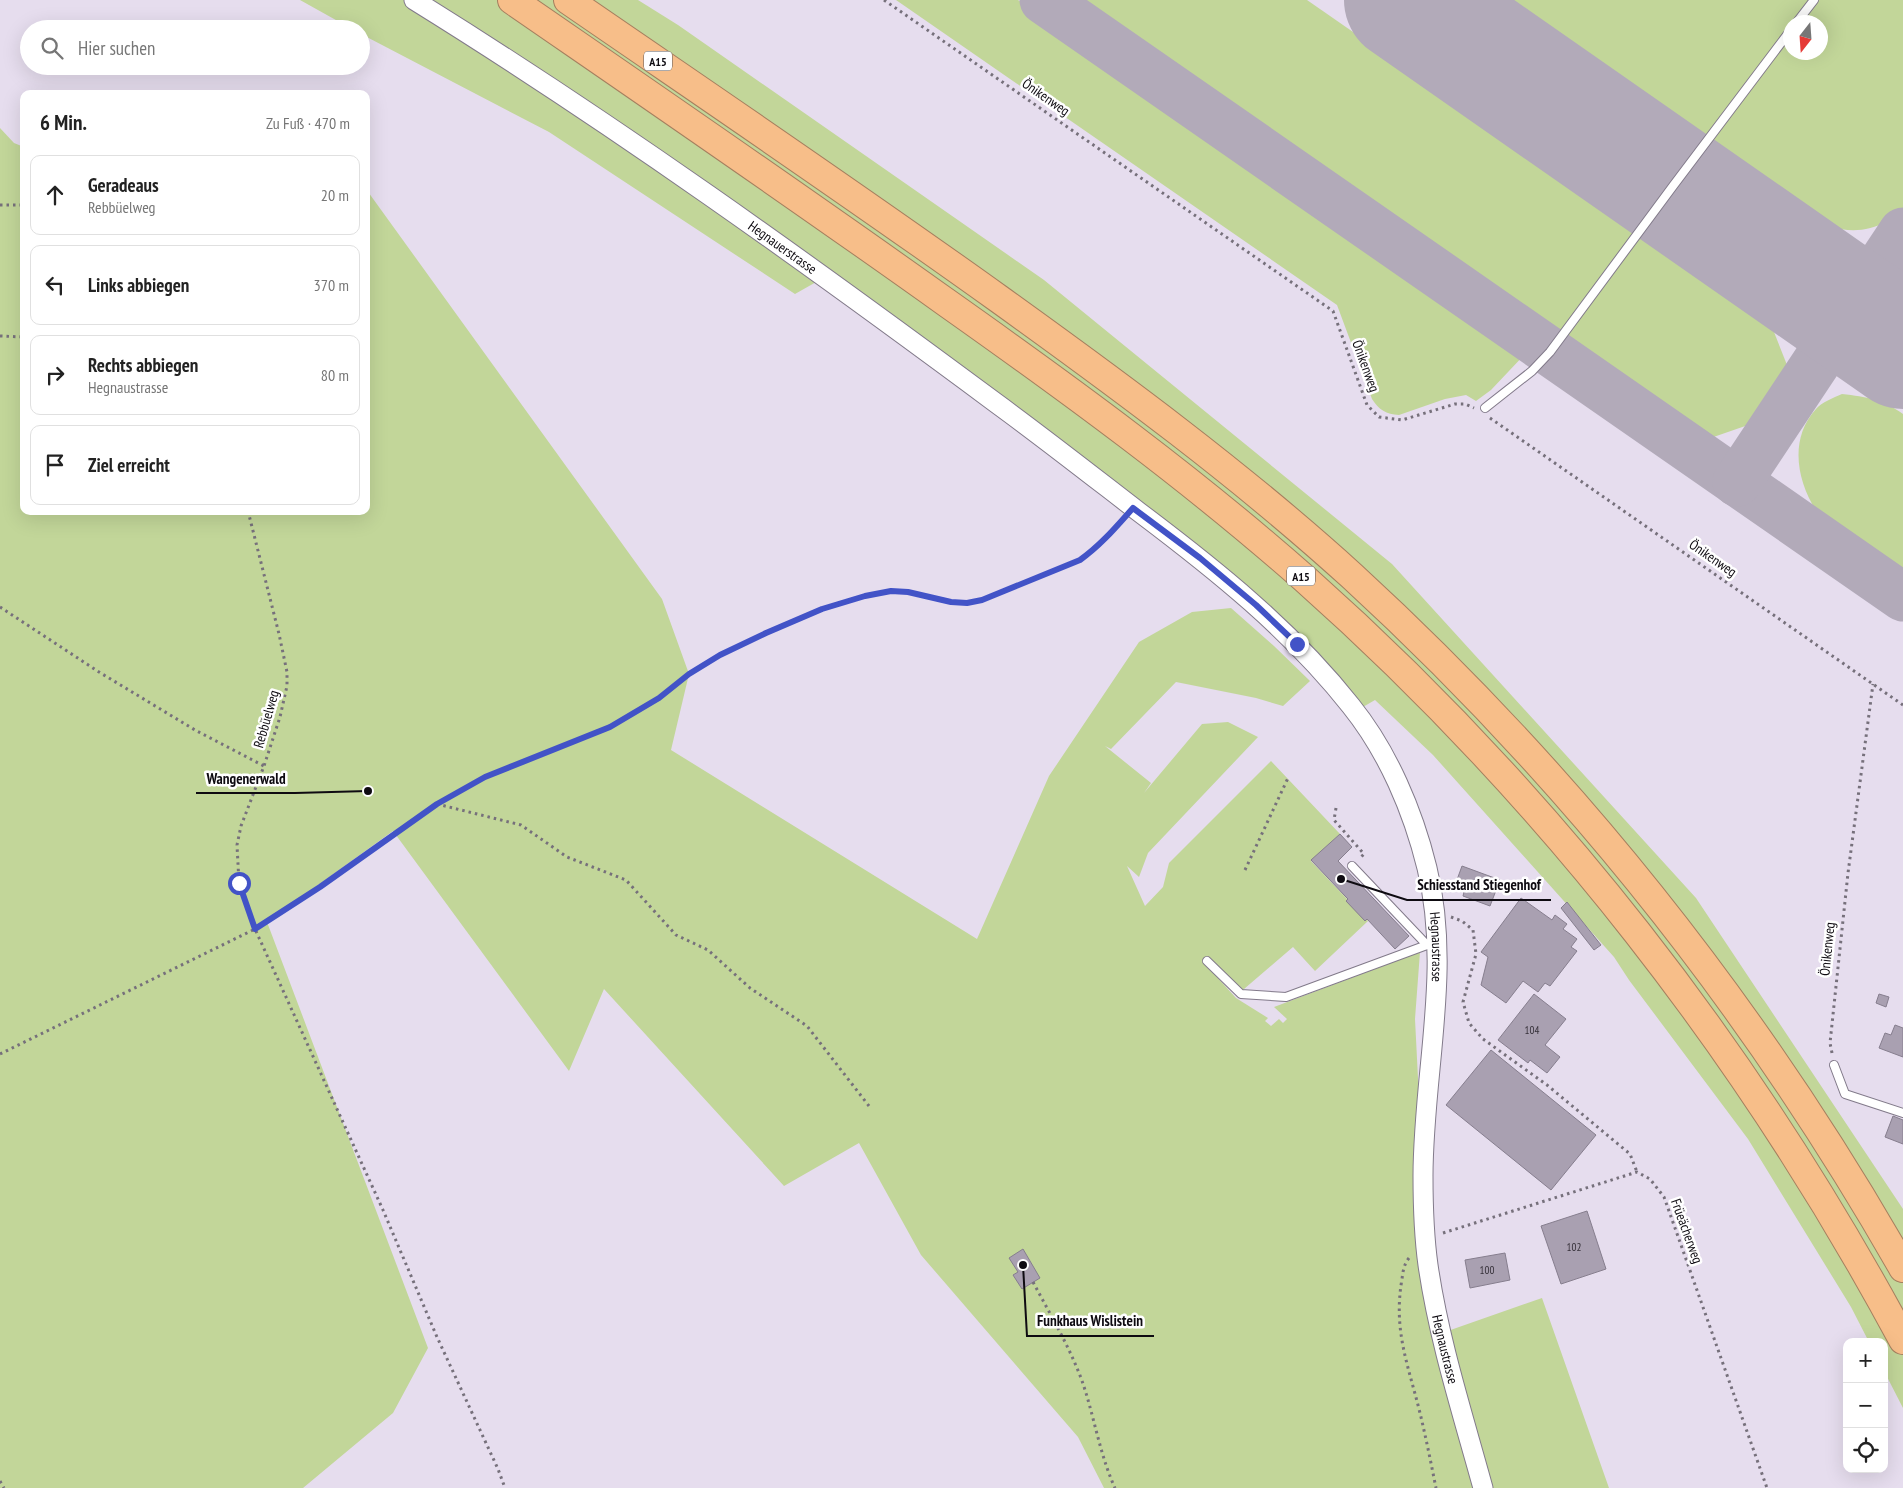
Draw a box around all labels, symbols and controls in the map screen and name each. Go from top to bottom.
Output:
north arrow [1783,15,1828,60]
search box [20,20,370,75]
icon: search [38,34,66,62]
text: Hier suchen [78,36,155,60]
road number: A15 [644,51,672,70]
street label: Önikenweg [1019,74,1073,120]
text: 6 Min. [40,109,87,136]
text: Zu Fuß · 470 m [266,113,350,133]
text: Geradeaus [88,173,159,197]
icon: ahead [41,181,69,209]
text: 20 m [321,185,349,205]
text: Rebbüelweg [88,197,156,217]
street label: Hegnauerstrasse [745,217,821,278]
icon: left [41,271,69,299]
text: Links abbiegen [88,273,189,297]
text: 370 m [314,275,349,295]
street label: Önikenweg [1348,338,1384,394]
text: Rechts abbiegen [88,353,198,377]
icon: right [41,361,69,389]
text: 80 m [321,365,349,385]
text: Hegnaustrasse [88,377,168,397]
icon: arrive [41,451,69,479]
text: Ziel erreicht [88,453,170,477]
street label: Önikenweg [1686,535,1740,581]
road number: A15 [1287,566,1315,586]
route end [1286,633,1309,656]
street label: Rebbüelweg [249,688,283,750]
callout: Wangenerwald [196,763,295,793]
text: Wangenerwald [205,769,286,788]
callout: Schiesstand Stiegenhof [1407,870,1551,900]
route start [228,872,251,895]
text: Schiesstand Stiegenhof [1417,875,1542,894]
street label: Hegnaustrasse [1426,911,1446,983]
street label: Önikenweg [1815,921,1839,977]
house number: 104 [1525,1023,1539,1037]
street label: Früeächerweg [1667,1196,1707,1266]
house number: 102 [1567,1240,1581,1254]
house number: 100 [1480,1263,1494,1277]
callout: Funkhaus Wislistein [1027,1306,1154,1336]
text: Funkhaus Wislistein [1037,1311,1143,1330]
street label: Hegnaustrasse [1428,1313,1462,1386]
map controls [1843,1338,1888,1473]
button: + [1843,1338,1888,1383]
button: − [1843,1383,1888,1428]
button: locate [1843,1428,1888,1473]

